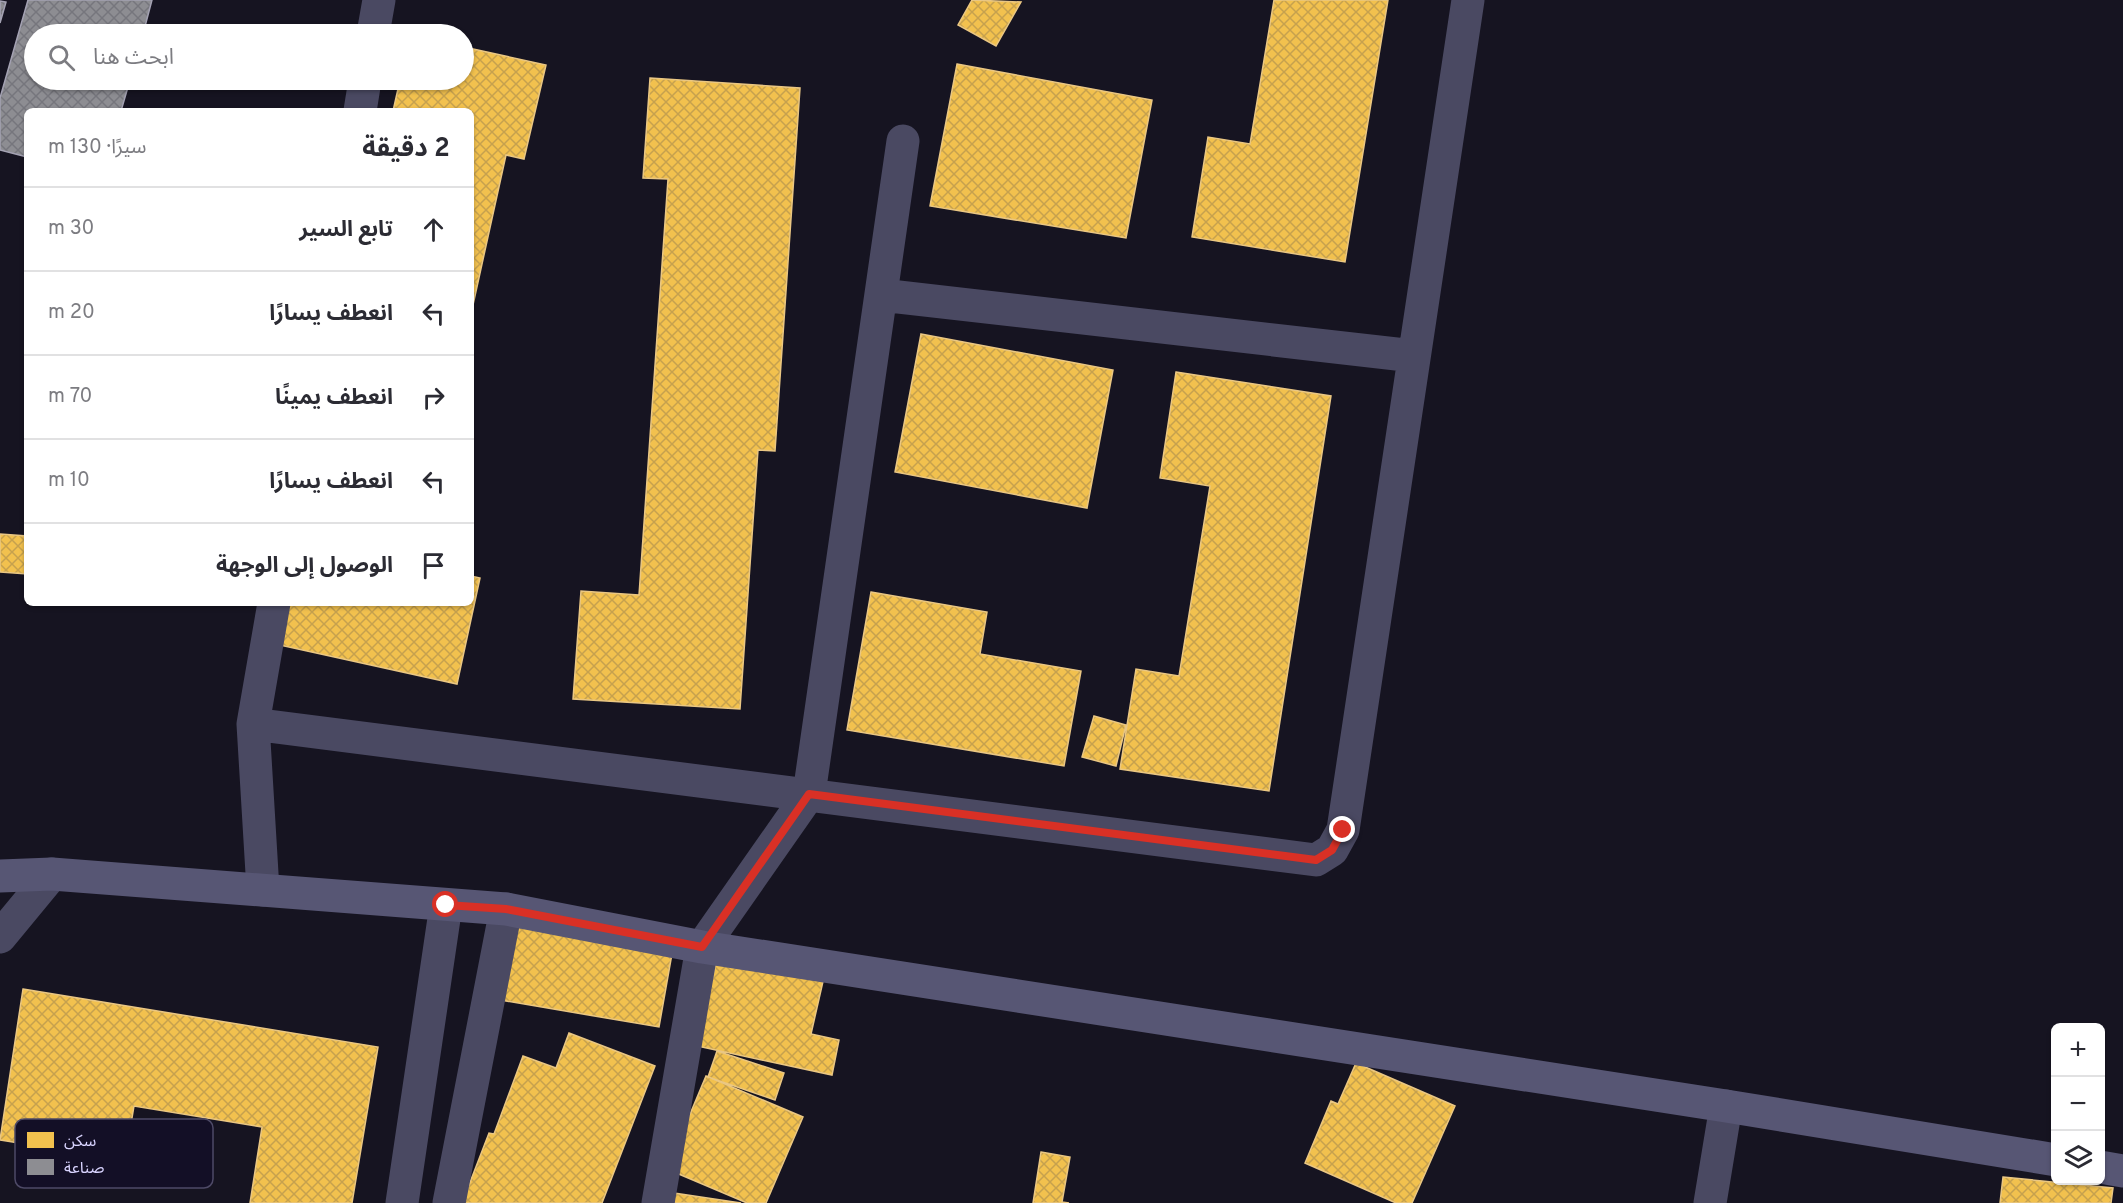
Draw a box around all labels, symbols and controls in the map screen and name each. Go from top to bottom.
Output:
search box [24,24,474,90]
icon: search [45,41,78,74]
text: ابحث هنا [93,45,174,72]
text: 2 دقيقة [362,133,450,166]
text: سيرًا · 130 m [48,135,147,161]
icon: ahead [417,213,450,246]
text: 30 m [48,216,94,242]
text: تابع السير [299,217,393,244]
icon: left [417,297,450,330]
text: 20 m [48,300,95,326]
text: انعطف يسارًا [269,301,393,328]
icon: right [417,381,450,414]
text: 70 m [48,384,92,410]
text: انعطف يمينًا [275,385,393,412]
icon: left [417,465,450,498]
text: 10 m [48,468,90,494]
text: انعطف يسارًا [269,469,393,496]
icon: arrive [417,549,450,582]
text: الوصول إلى الوجهة [216,553,393,580]
route end [1329,816,1355,842]
route start [432,891,458,917]
map controls [2051,1023,2105,1185]
button: + [2051,1023,2105,1077]
button: − [2051,1077,2105,1131]
legend [15,1119,213,1188]
button: layers [2051,1131,2105,1185]
text: سكن [64,1132,96,1152]
text: صناعة [64,1159,104,1179]

